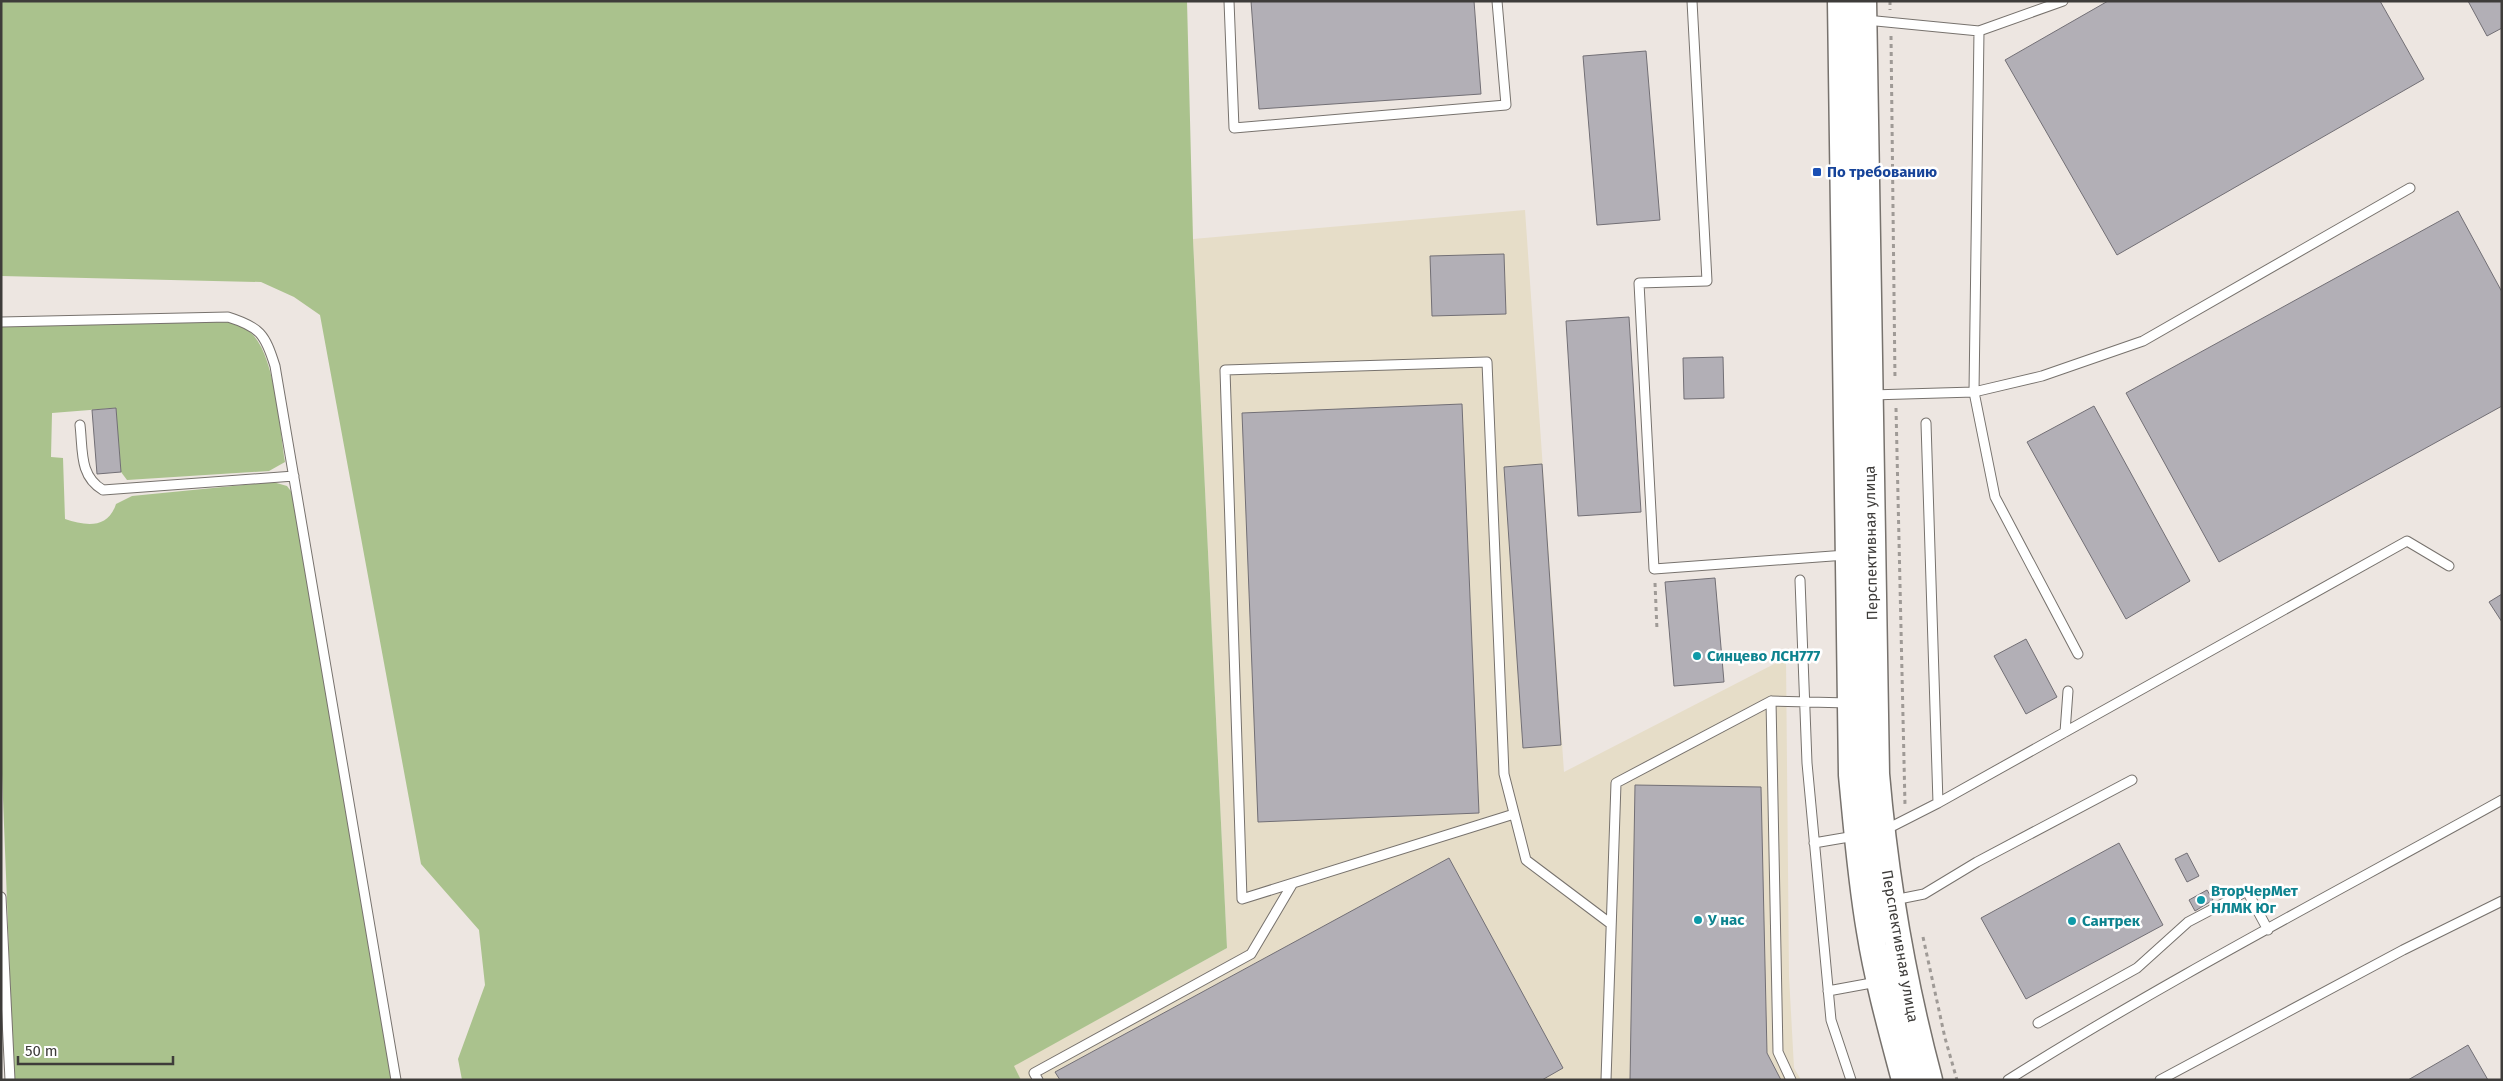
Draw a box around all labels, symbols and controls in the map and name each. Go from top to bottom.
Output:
place label: По требованию [1827,163,1937,181]
marker: По требованию [1811,166,1823,178]
street label: Перспективная улица [1861,466,1881,620]
place label: Синцево ЛСН777 [1707,647,1820,665]
marker: Синцево ЛСН777 [1691,650,1703,662]
street label: Перспективная улица [1878,868,1922,1024]
place label: ВторЧерМет НЛМК Юг [2211,882,2299,917]
marker: ВторЧерМет НЛМК Юг [2195,894,2207,906]
place label: У нас [1707,911,1745,929]
place label: Сантрек [2082,912,2141,930]
marker: У нас [1692,914,1704,926]
marker: Сантрек [2066,915,2078,927]
scale bar [18,1034,172,1066]
text: 50 m [25,1042,58,1060]

